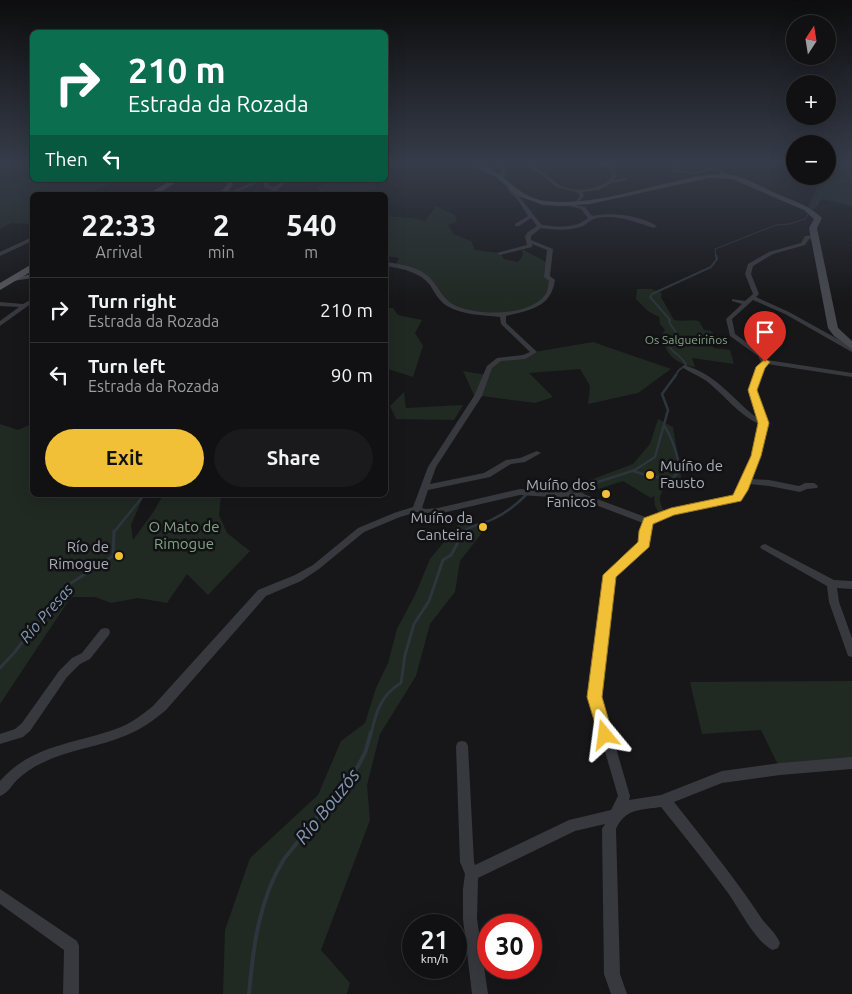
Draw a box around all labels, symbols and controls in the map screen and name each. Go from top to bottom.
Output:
north arrow [786,15,836,65]
map controls [786,15,836,185]
icon: right [45,50,110,115]
text: 210 m [128,50,226,90]
button: + [786,75,836,125]
text: Estrada da Rozada [128,91,309,116]
button: − [786,135,836,185]
icon: left [98,145,126,173]
text: Then [45,148,88,170]
text: 22:33 [81,208,156,242]
text: 2 [213,208,230,242]
text: 540 [286,208,337,242]
text: Arrival [96,243,142,261]
text: min [208,243,235,261]
text: m [304,243,318,261]
text: Turn right [88,290,176,312]
icon: right [45,296,73,324]
text: 210 m [320,299,373,321]
pin [744,311,786,362]
text: Estrada da Rozada [88,312,219,330]
icon: arrive [751,318,779,346]
park label: Os Salgueiriños [645,333,727,346]
text: Turn left [88,355,166,377]
icon: left [45,361,73,389]
text: 90 m [331,364,373,386]
text: Estrada da Rozada [88,377,219,395]
button: Exit [45,429,204,487]
button: Share [214,429,373,487]
place label: Muíño de Fausto [660,457,723,491]
marker: Muíño de Fausto [644,469,656,481]
place label: Muíño dos Fanicos [526,476,596,510]
marker: Muíño dos Fanicos [600,488,612,500]
place label: Muíño da Canteira [410,509,473,543]
park label: O Mato de Rimogue [149,518,219,552]
marker: Muíño da Canteira [477,521,489,533]
place label: Río de Rimogue [49,538,109,572]
marker: Río de Rimogue [113,550,125,562]
water label: Río Presas [16,580,76,646]
position arrow [578,708,630,760]
water label: Río Bouzós [290,764,364,848]
speed limit sign: 30 [477,914,542,979]
text: 21 [420,926,449,954]
text: km/h [421,952,448,965]

